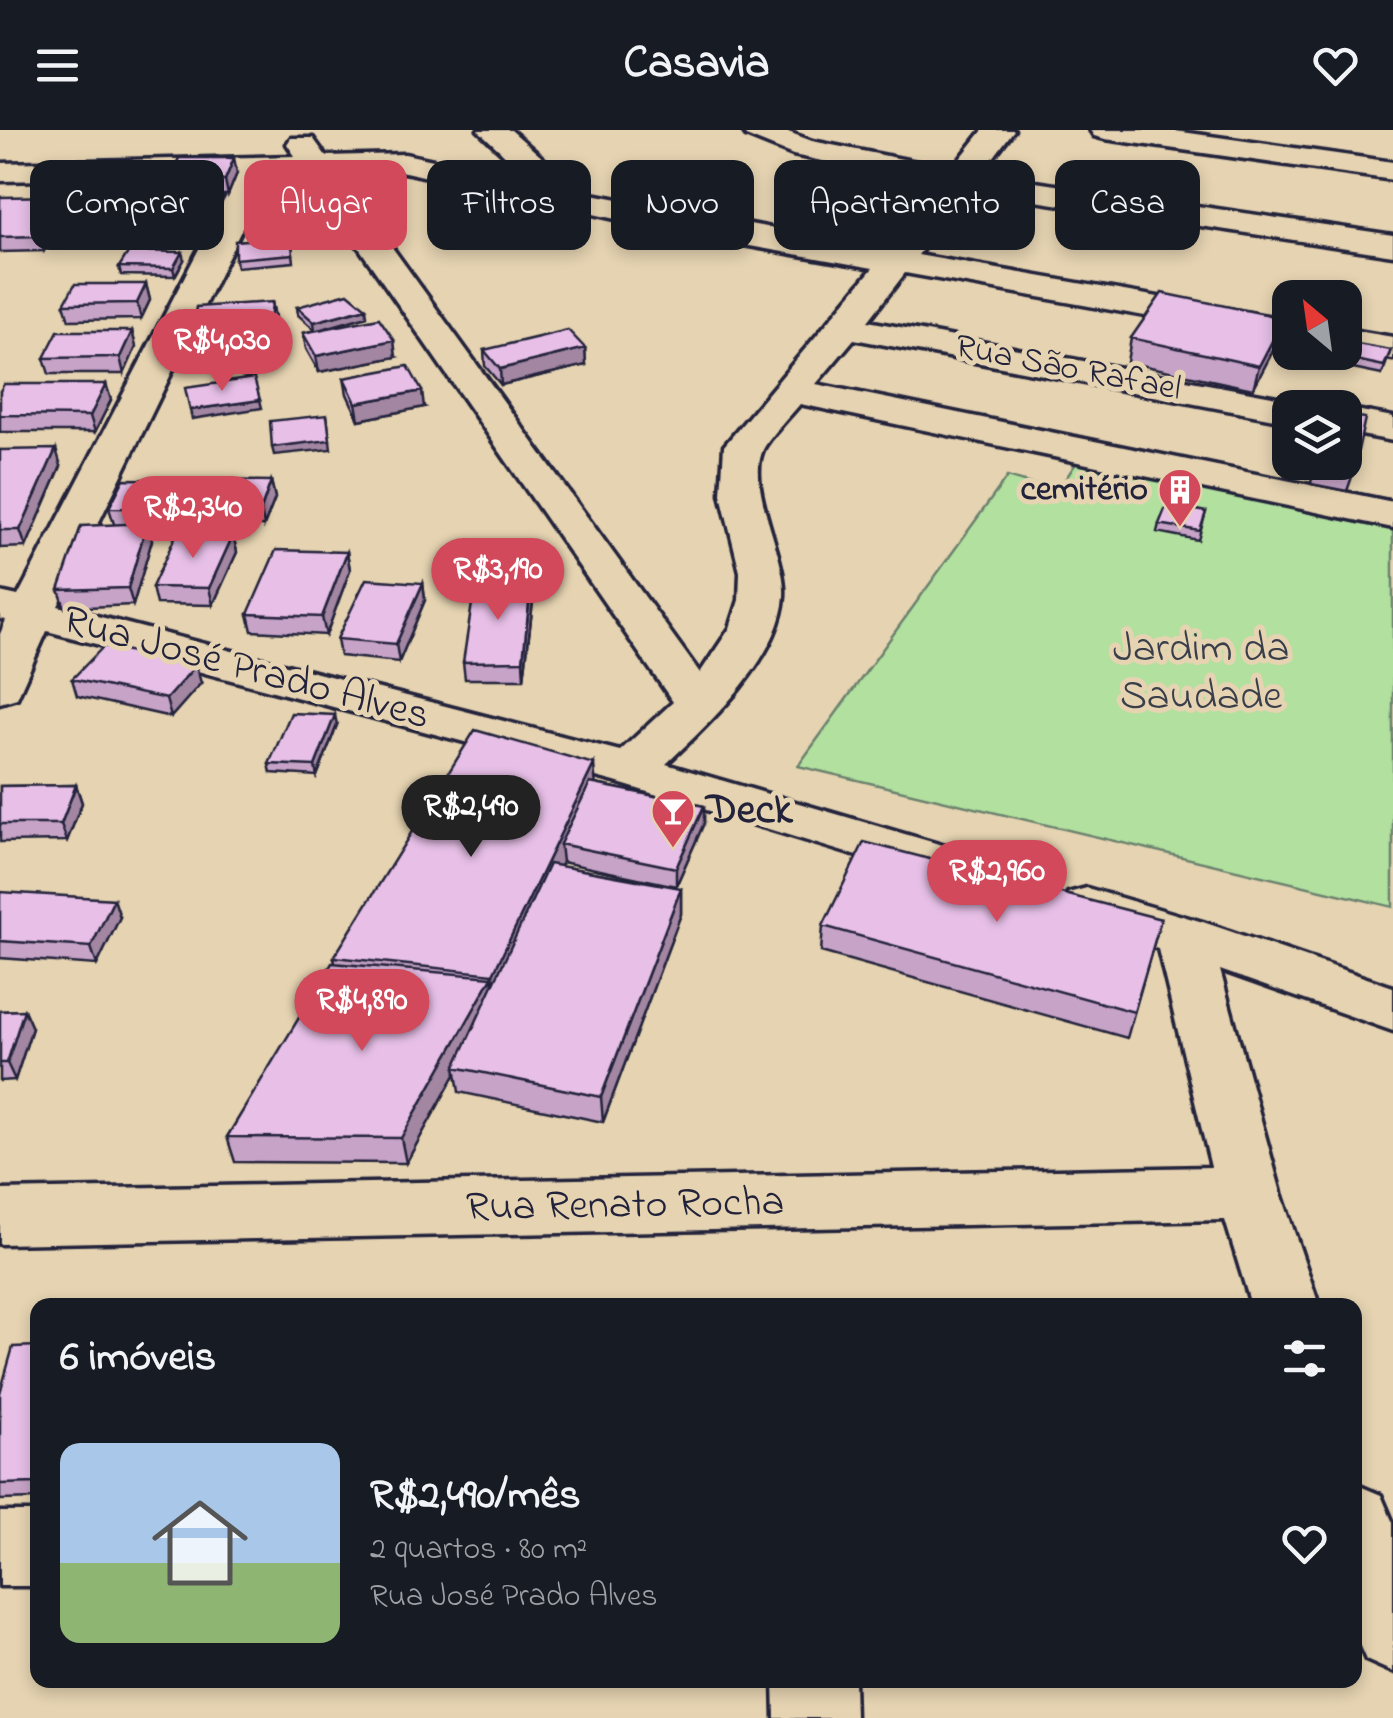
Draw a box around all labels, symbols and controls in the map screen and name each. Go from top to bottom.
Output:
text: Casavia [624,32,769,98]
icon: menu [30,38,85,93]
icon: heart [1308,38,1363,93]
chip: Comprar [30,160,224,250]
chip: Alugar [244,160,407,250]
chip: Filtros [427,160,591,250]
chip: Novo [611,160,754,250]
chip: Apartamento [774,160,1035,250]
chip: Casa [1055,160,1200,250]
north arrow [1272,280,1362,370]
map controls [1272,280,1362,480]
pin: R$4,030 [130,309,314,394]
text: R$4,030 [174,318,270,365]
street label: Rua São Rafael [951,322,1185,416]
button: layers [1272,390,1362,480]
place label: cemitério [1021,465,1148,516]
building icon: cemitério [1157,467,1203,528]
pin: R$2,340 [101,476,285,561]
text: R$2,340 [144,485,242,532]
pin: R$3,190 [406,538,590,623]
text: R$3,190 [453,547,543,594]
street label: Rua José Prado Alves [56,591,436,747]
park label: Jardim da Saudade [1113,619,1289,728]
pin: R$2,490 [379,775,563,860]
place label: Deck [704,781,794,842]
text: R$2,490 [423,784,519,831]
bar icon: Deck [650,788,696,849]
pin: R$2,960 [905,840,1089,925]
text: R$2,960 [949,849,1045,896]
pin: R$4,890 [270,969,454,1054]
text: R$4,890 [316,978,408,1025]
street label: Rua Renato Rocha [465,1173,785,1239]
text: 6 imóveis [60,1328,216,1389]
icon: filters [1277,1331,1332,1386]
text: R$2,490/mês [370,1466,581,1527]
icon: home [140,1483,260,1603]
icon: heart [1277,1516,1332,1571]
text: 2 quartos · 80 m² [370,1527,587,1574]
text: Rua José Prado Alves [370,1574,658,1621]

